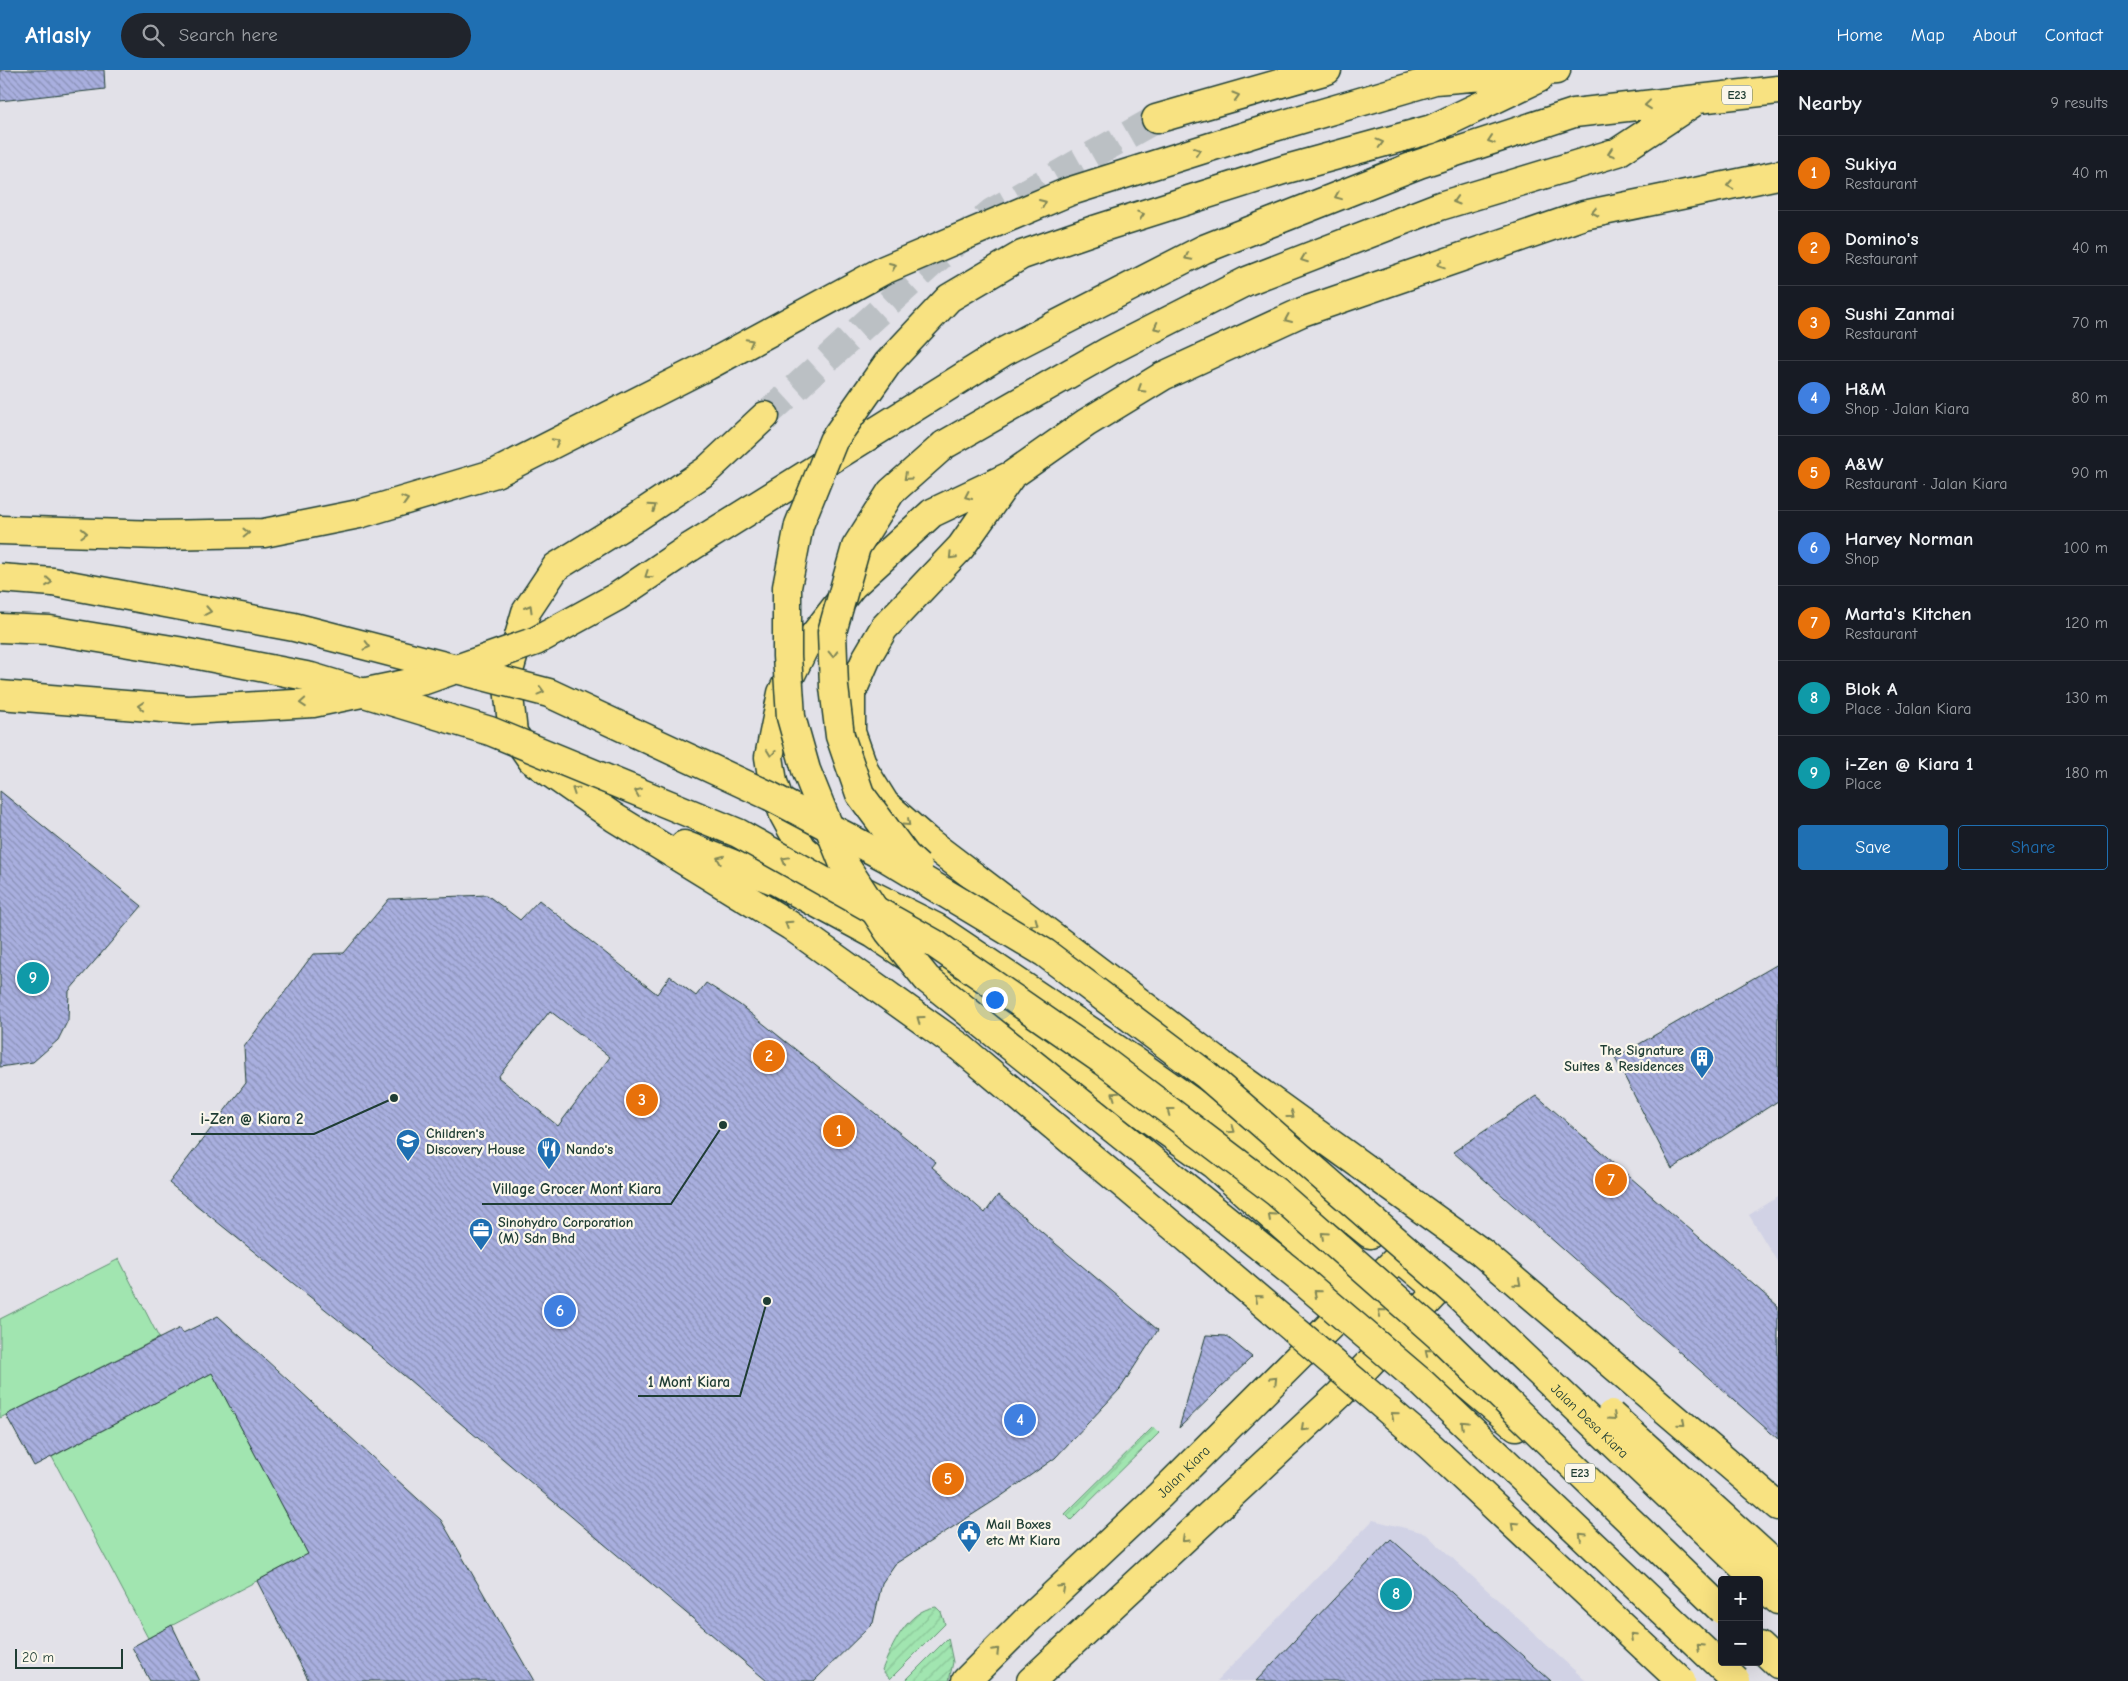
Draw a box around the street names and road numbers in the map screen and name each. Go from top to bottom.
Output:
road number: E23 [1722,86,1752,104]
street label: Jalan Desa Kiara [1547,1380,1632,1462]
street label: Jalan Kiara [1154,1442,1214,1502]
road number: E23 [1565,1464,1595,1482]

